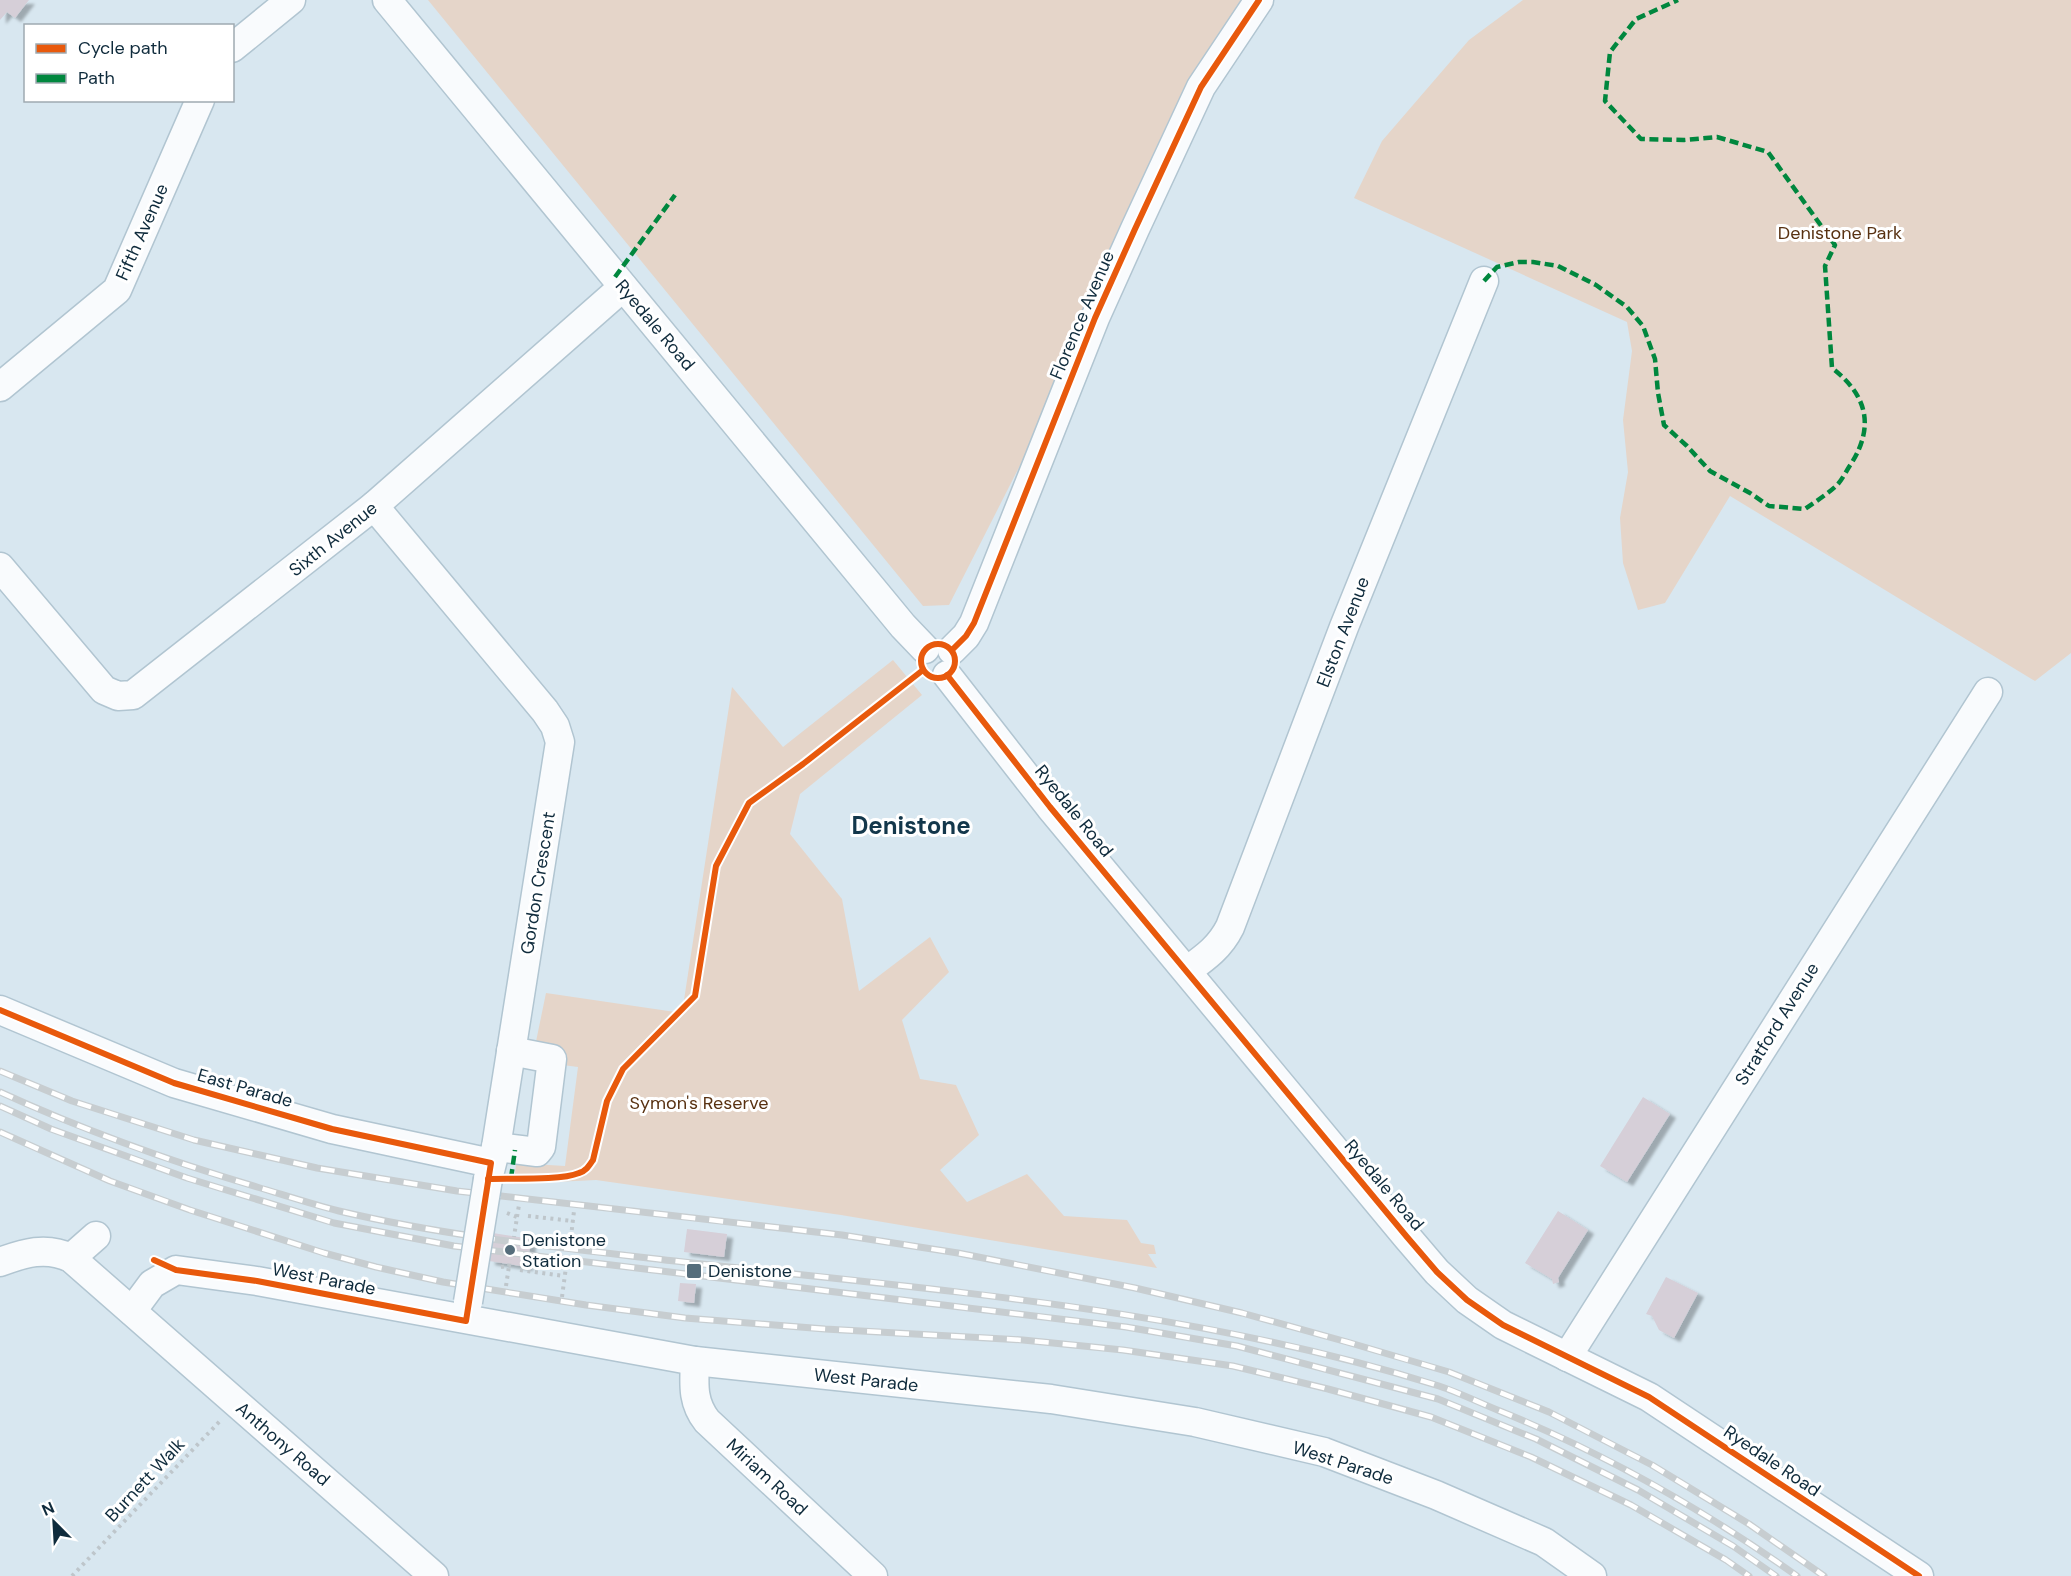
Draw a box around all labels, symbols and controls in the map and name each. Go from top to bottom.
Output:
legend [24,24,234,102]
text: Cycle path [78,36,168,60]
text: Path [78,66,115,90]
street label: Fifth Avenue [110,180,174,284]
park label: Denistone Park [1778,221,1902,245]
street label: Florence Avenue [1044,247,1120,383]
street label: Ryedale Road [610,274,700,376]
street label: Sixth Avenue [284,496,382,582]
street label: Elston Avenue [1311,573,1375,691]
street label: Ryedale Road [1029,760,1119,862]
street label: Gordon Crescent [515,810,561,956]
district label: Denistone [851,810,971,841]
street label: Stratford Avenue [1730,958,1824,1090]
street label: East Parade [194,1063,296,1113]
park label: Symon's Reserve [630,1091,768,1115]
street label: Ryedale Road [1339,1134,1429,1236]
place label: Denistone Station [522,1228,606,1273]
marker: Denistone Station [503,1243,517,1257]
street label: West Parade [270,1257,378,1301]
place label: Denistone [708,1259,792,1283]
marker: Denistone [685,1262,703,1280]
street label: West Parade [813,1363,919,1397]
street label: Anthony Road [231,1397,335,1491]
street label: Ryedale Road [1719,1420,1825,1502]
street label: Burnett Walk [100,1433,190,1527]
street label: Miriam Road [721,1433,813,1521]
street label: West Parade [1289,1435,1397,1491]
north arrow [24,1492,84,1552]
text: N [39,1497,58,1521]

